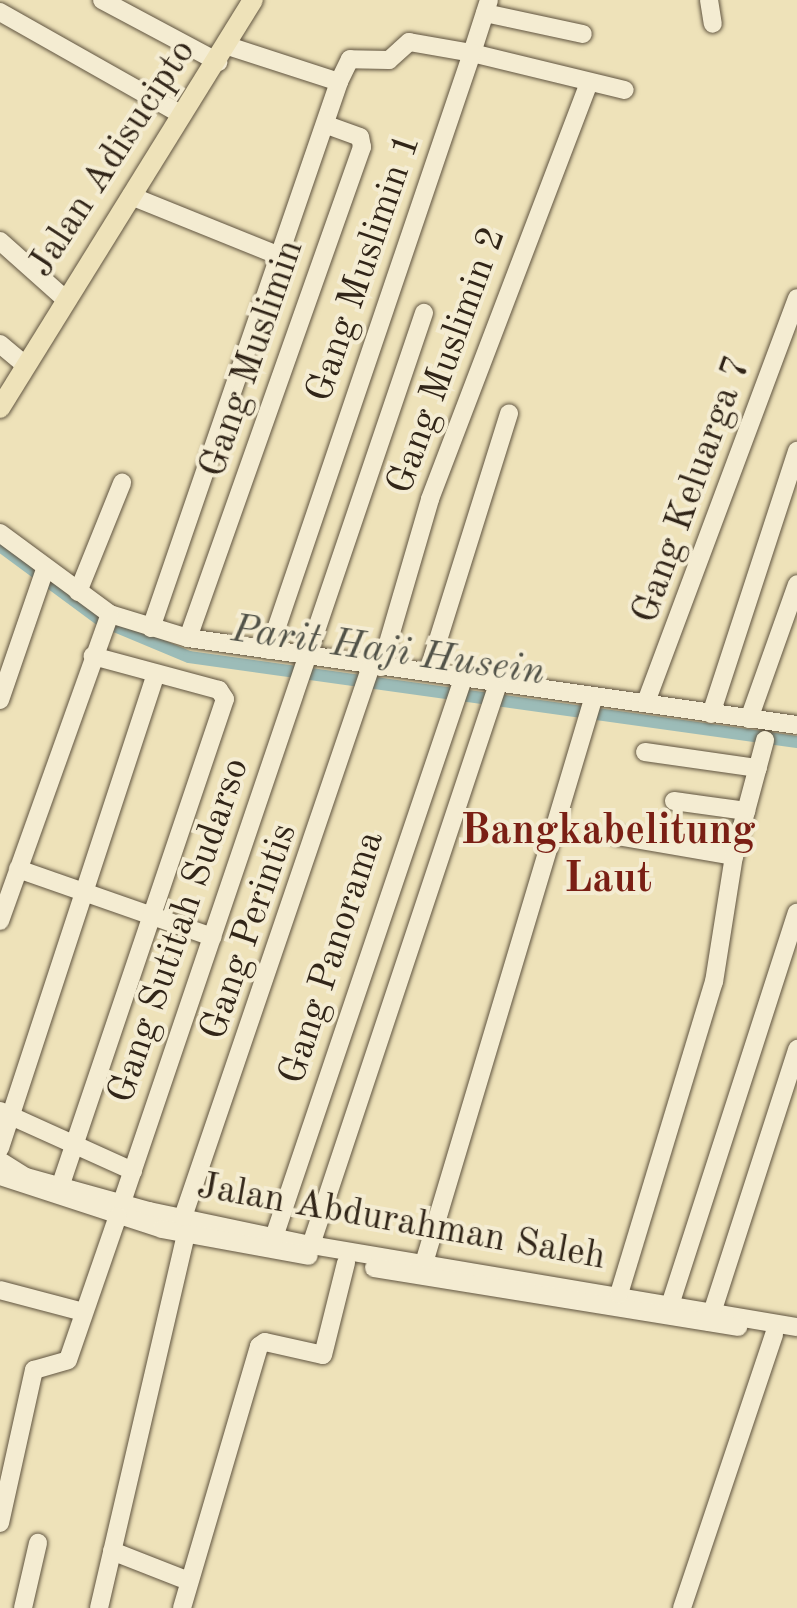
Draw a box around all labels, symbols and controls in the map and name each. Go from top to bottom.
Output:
street label: Jalan Adisucipto [19,32,207,286]
street label: Gang Muslimin 1 [298,128,432,408]
street label: Gang Muslimin 2 [379,221,517,501]
street label: Gang Muslimin [191,234,315,484]
street label: Gang Keluarga 7 [624,350,762,630]
water label: Parit Haji Husein [228,606,548,698]
street label: Gang Sutitah Sudarso [100,752,260,1110]
district label: Bangkabelitung Laut [460,807,756,906]
street label: Gang Perintis [192,818,308,1046]
street label: Gang Panorama [271,826,395,1090]
street label: Jalan Abdurahman Saleh [193,1165,609,1281]

